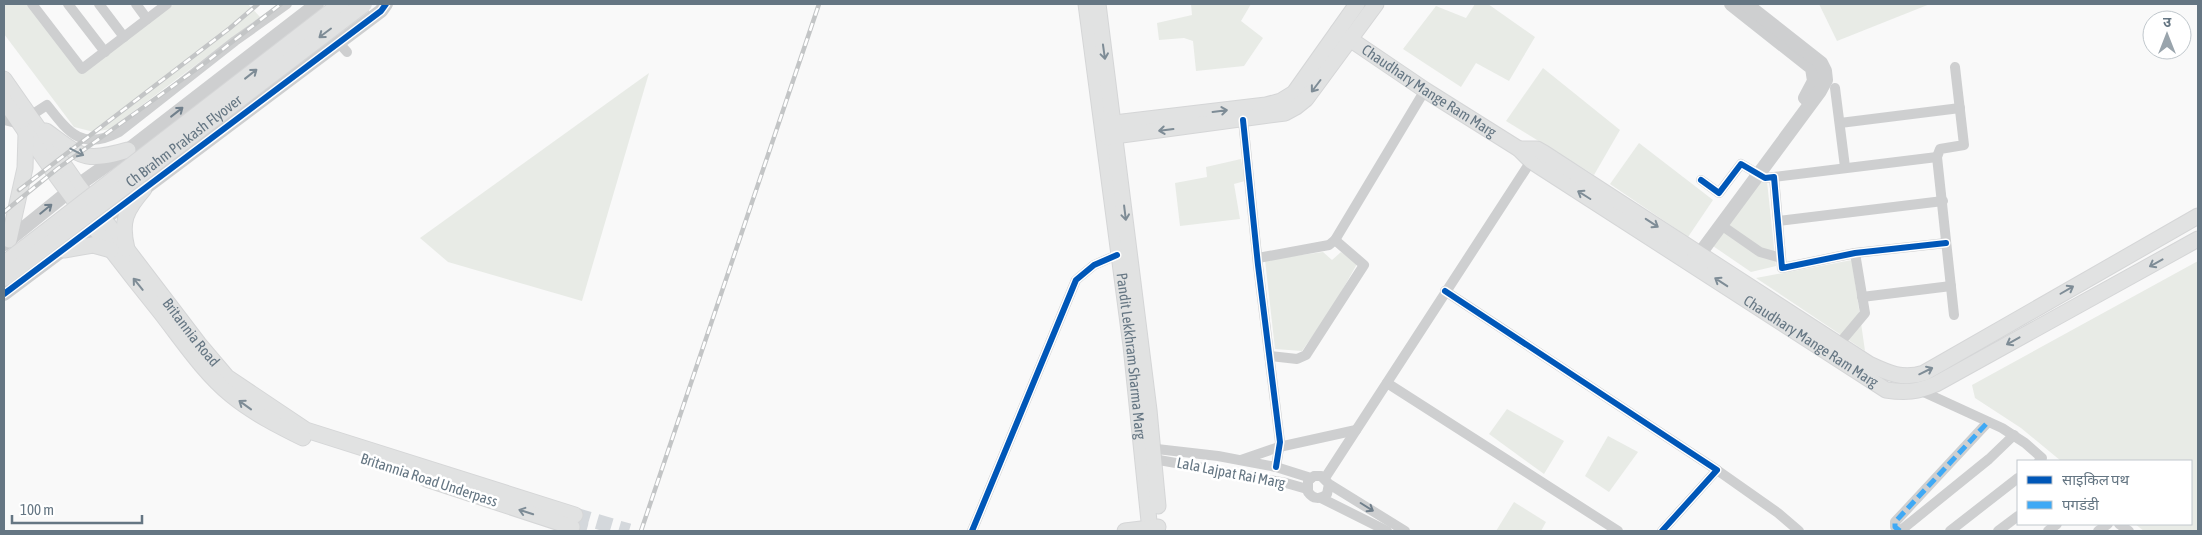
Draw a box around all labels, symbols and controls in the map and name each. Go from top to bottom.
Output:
north arrow [2142,10,2192,60]
text: उ [2163,14,2172,30]
one-way arrow [319,28,332,39]
street label: Chaudhary Mange Ram Marg [1359,41,1500,141]
one-way arrow [1100,44,1110,60]
one-way arrow [244,69,257,80]
one-way arrow [1311,79,1321,93]
street label: Ch Brahm Prakash Flyover [122,91,245,190]
one-way arrow [1211,106,1227,116]
one-way arrow [170,107,183,118]
one-way arrow [1158,125,1174,135]
one-way arrow [69,147,84,157]
one-way arrow [1577,189,1591,199]
one-way arrow [40,204,53,215]
one-way arrow [1120,205,1130,221]
one-way arrow [1644,218,1658,228]
one-way arrow [2149,258,2163,268]
street label: Pandit Lekkhram Sharma Marg [1113,272,1150,441]
one-way arrow [1714,277,1728,287]
one-way arrow [132,278,143,291]
one-way arrow [2059,285,2074,295]
street label: Chaudhary Mange Ram Marg [1741,291,1882,391]
street label: Britannia Road [159,295,223,370]
one-way arrow [2007,337,2021,347]
one-way arrow [1918,366,1933,375]
one-way arrow [238,400,252,410]
street label: Britannia Road Underpass [358,449,500,510]
street label: Lala Lajpat Rai Marg [1176,454,1287,491]
legend [2017,460,2192,525]
text: साइकिल पथ [2062,471,2130,488]
scale bar [12,492,142,524]
text: पगडंडी [2062,496,2100,513]
text: 100 m [20,501,54,518]
one-way arrow [1360,502,1374,513]
one-way arrow [518,507,534,516]

